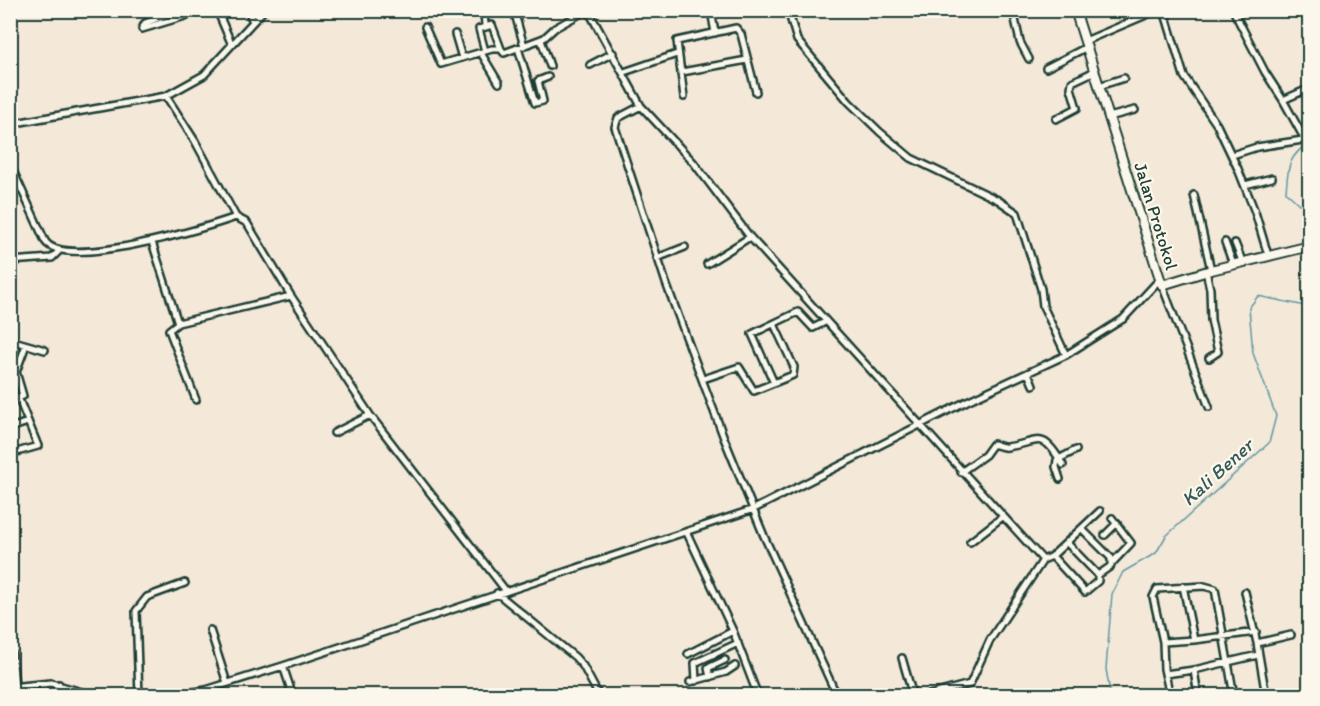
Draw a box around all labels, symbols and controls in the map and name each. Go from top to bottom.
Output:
street label: Jalan Protokol [1129,160,1183,272]
water label: Kali Bener [1176,432,1260,511]

